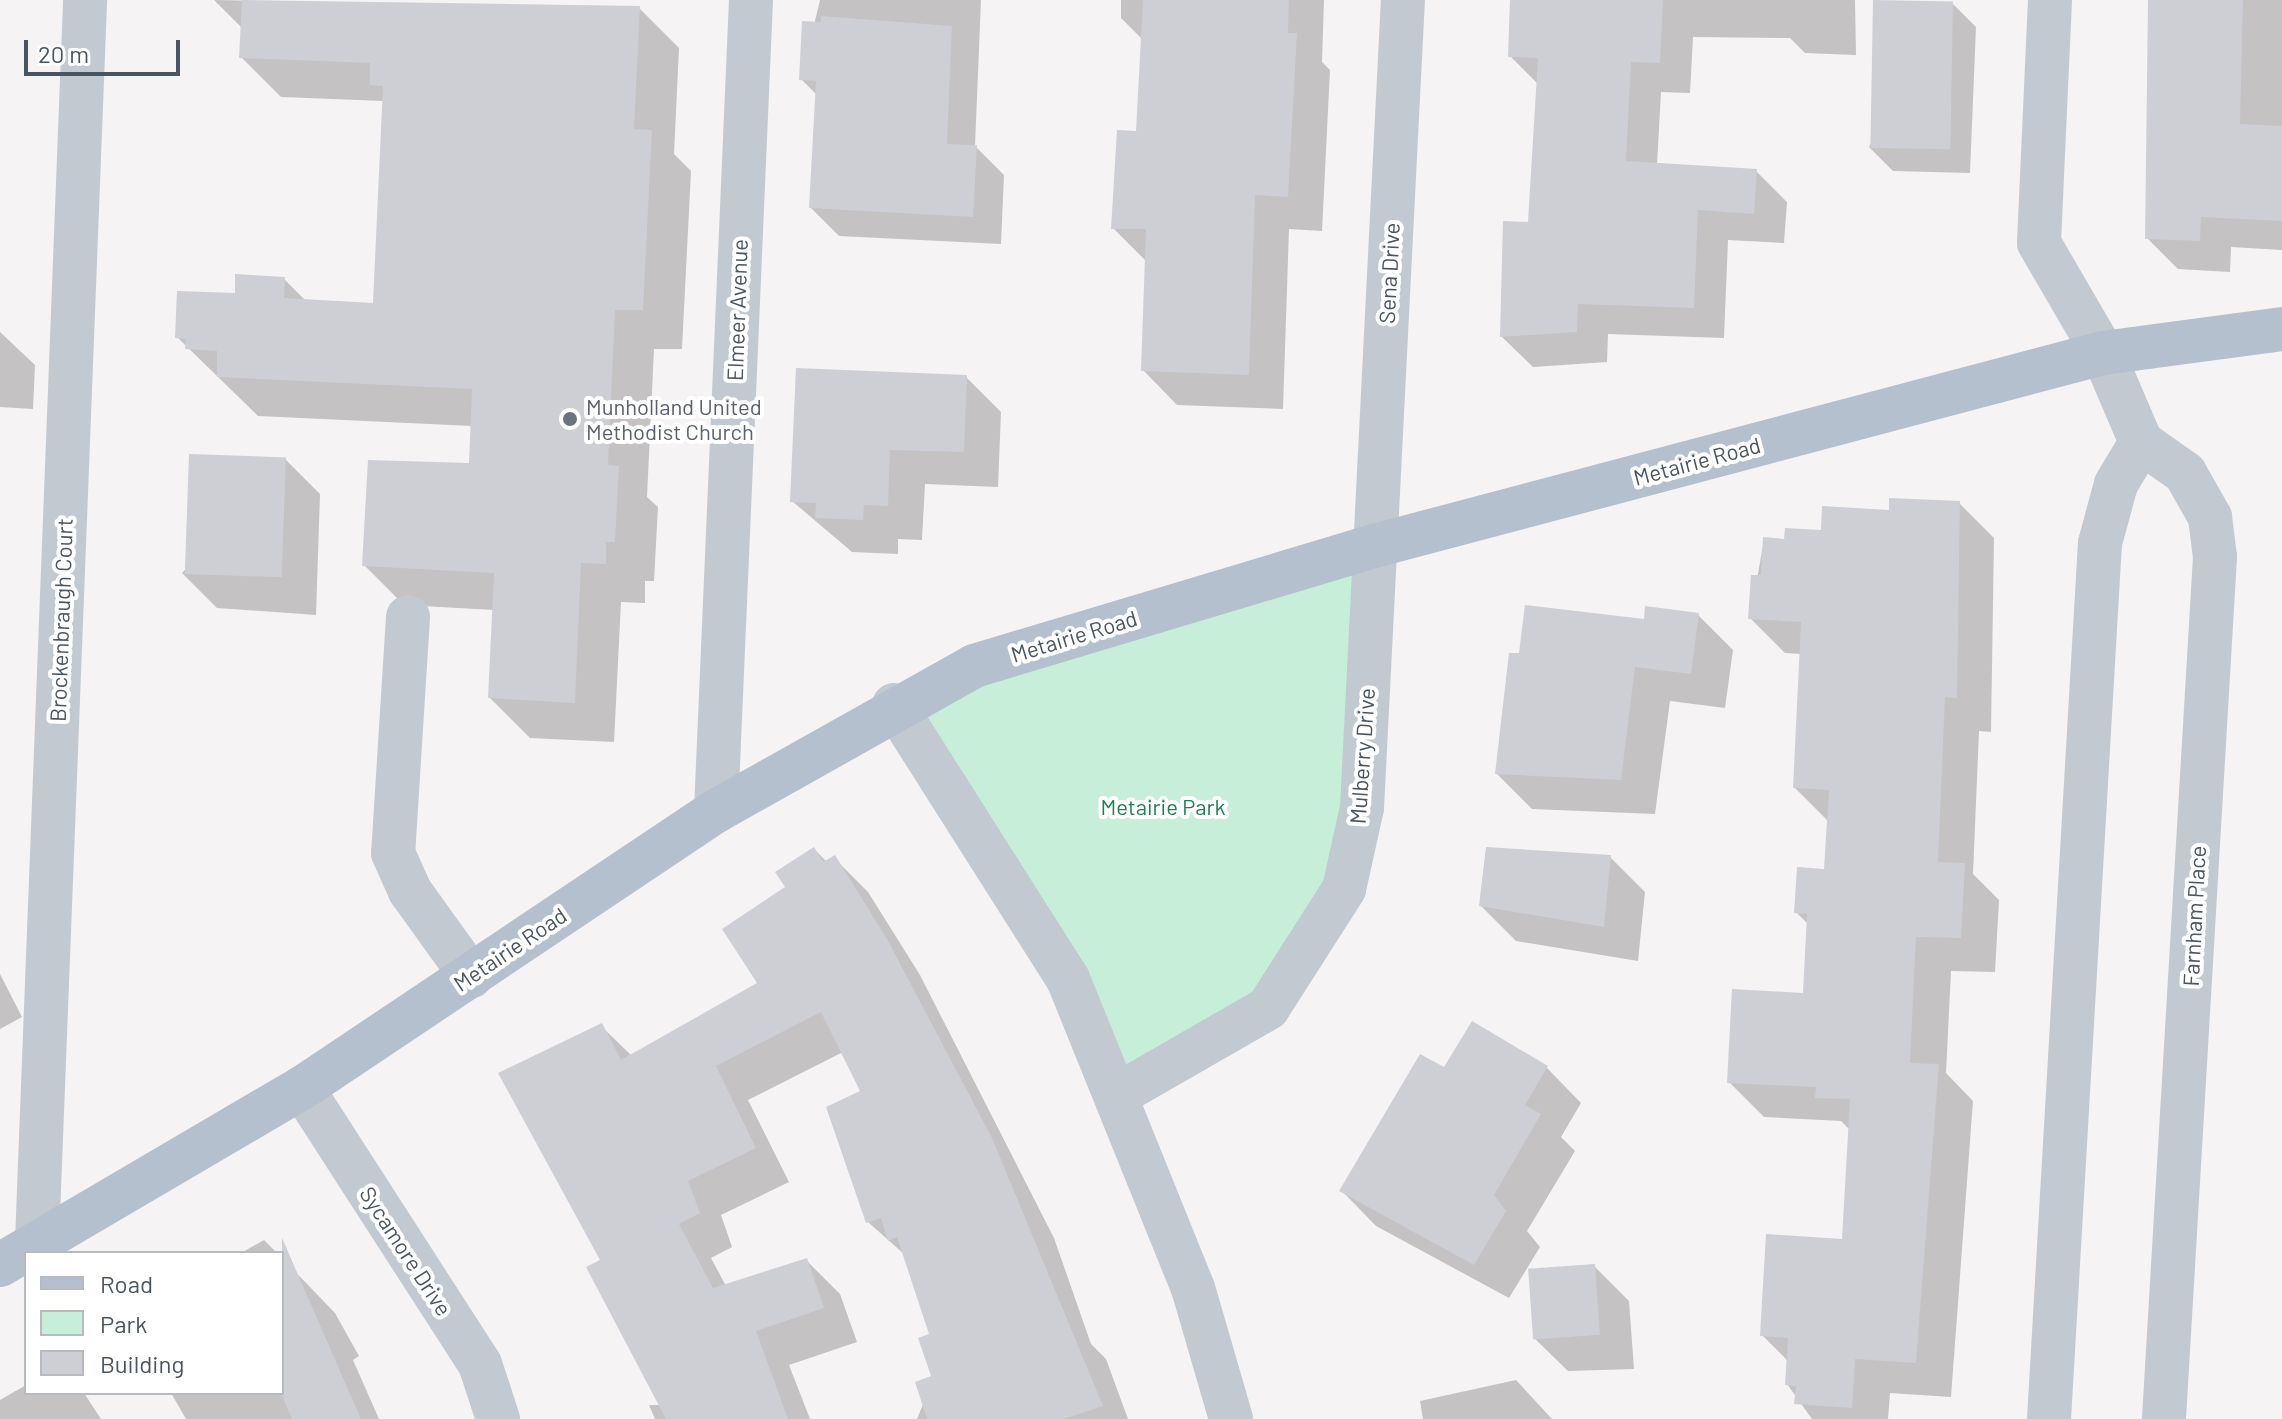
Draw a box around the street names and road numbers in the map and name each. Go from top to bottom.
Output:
street label: Sena Drive [1373,222,1405,324]
street label: Elmeer Avenue [721,238,753,382]
street label: Metairie Road [1631,431,1763,491]
street label: Brockenbraugh Court [44,518,78,722]
street label: Metairie Road [1008,604,1140,668]
street label: Mulberry Drive [1344,687,1380,825]
street label: Farnham Place [2177,845,2211,987]
street label: Metairie Road [449,902,571,996]
street label: Sycamore Drive [355,1182,457,1320]

